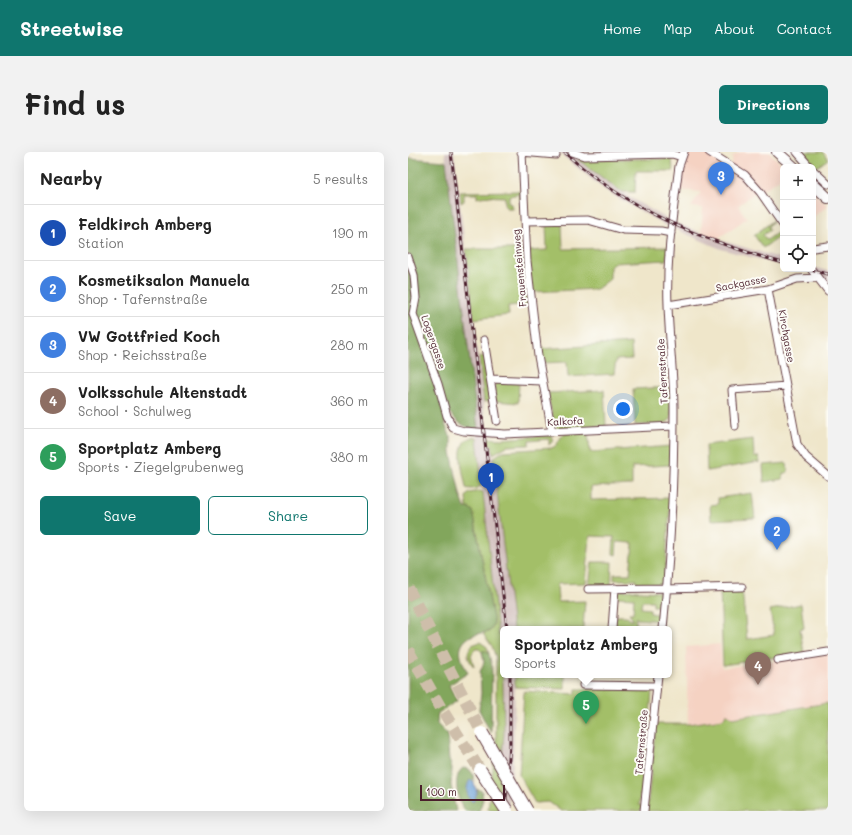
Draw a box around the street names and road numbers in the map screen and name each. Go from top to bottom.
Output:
street label: Frauensteinweg [509,228,529,307]
street label: Sackgasse [715,271,767,295]
street label: Kirchgasse [775,308,799,364]
street label: Logergasse [418,313,450,371]
street label: Tafernstraße [653,338,671,404]
street label: Kalkofa [547,413,583,429]
street label: Tafernstraße [631,709,651,775]

